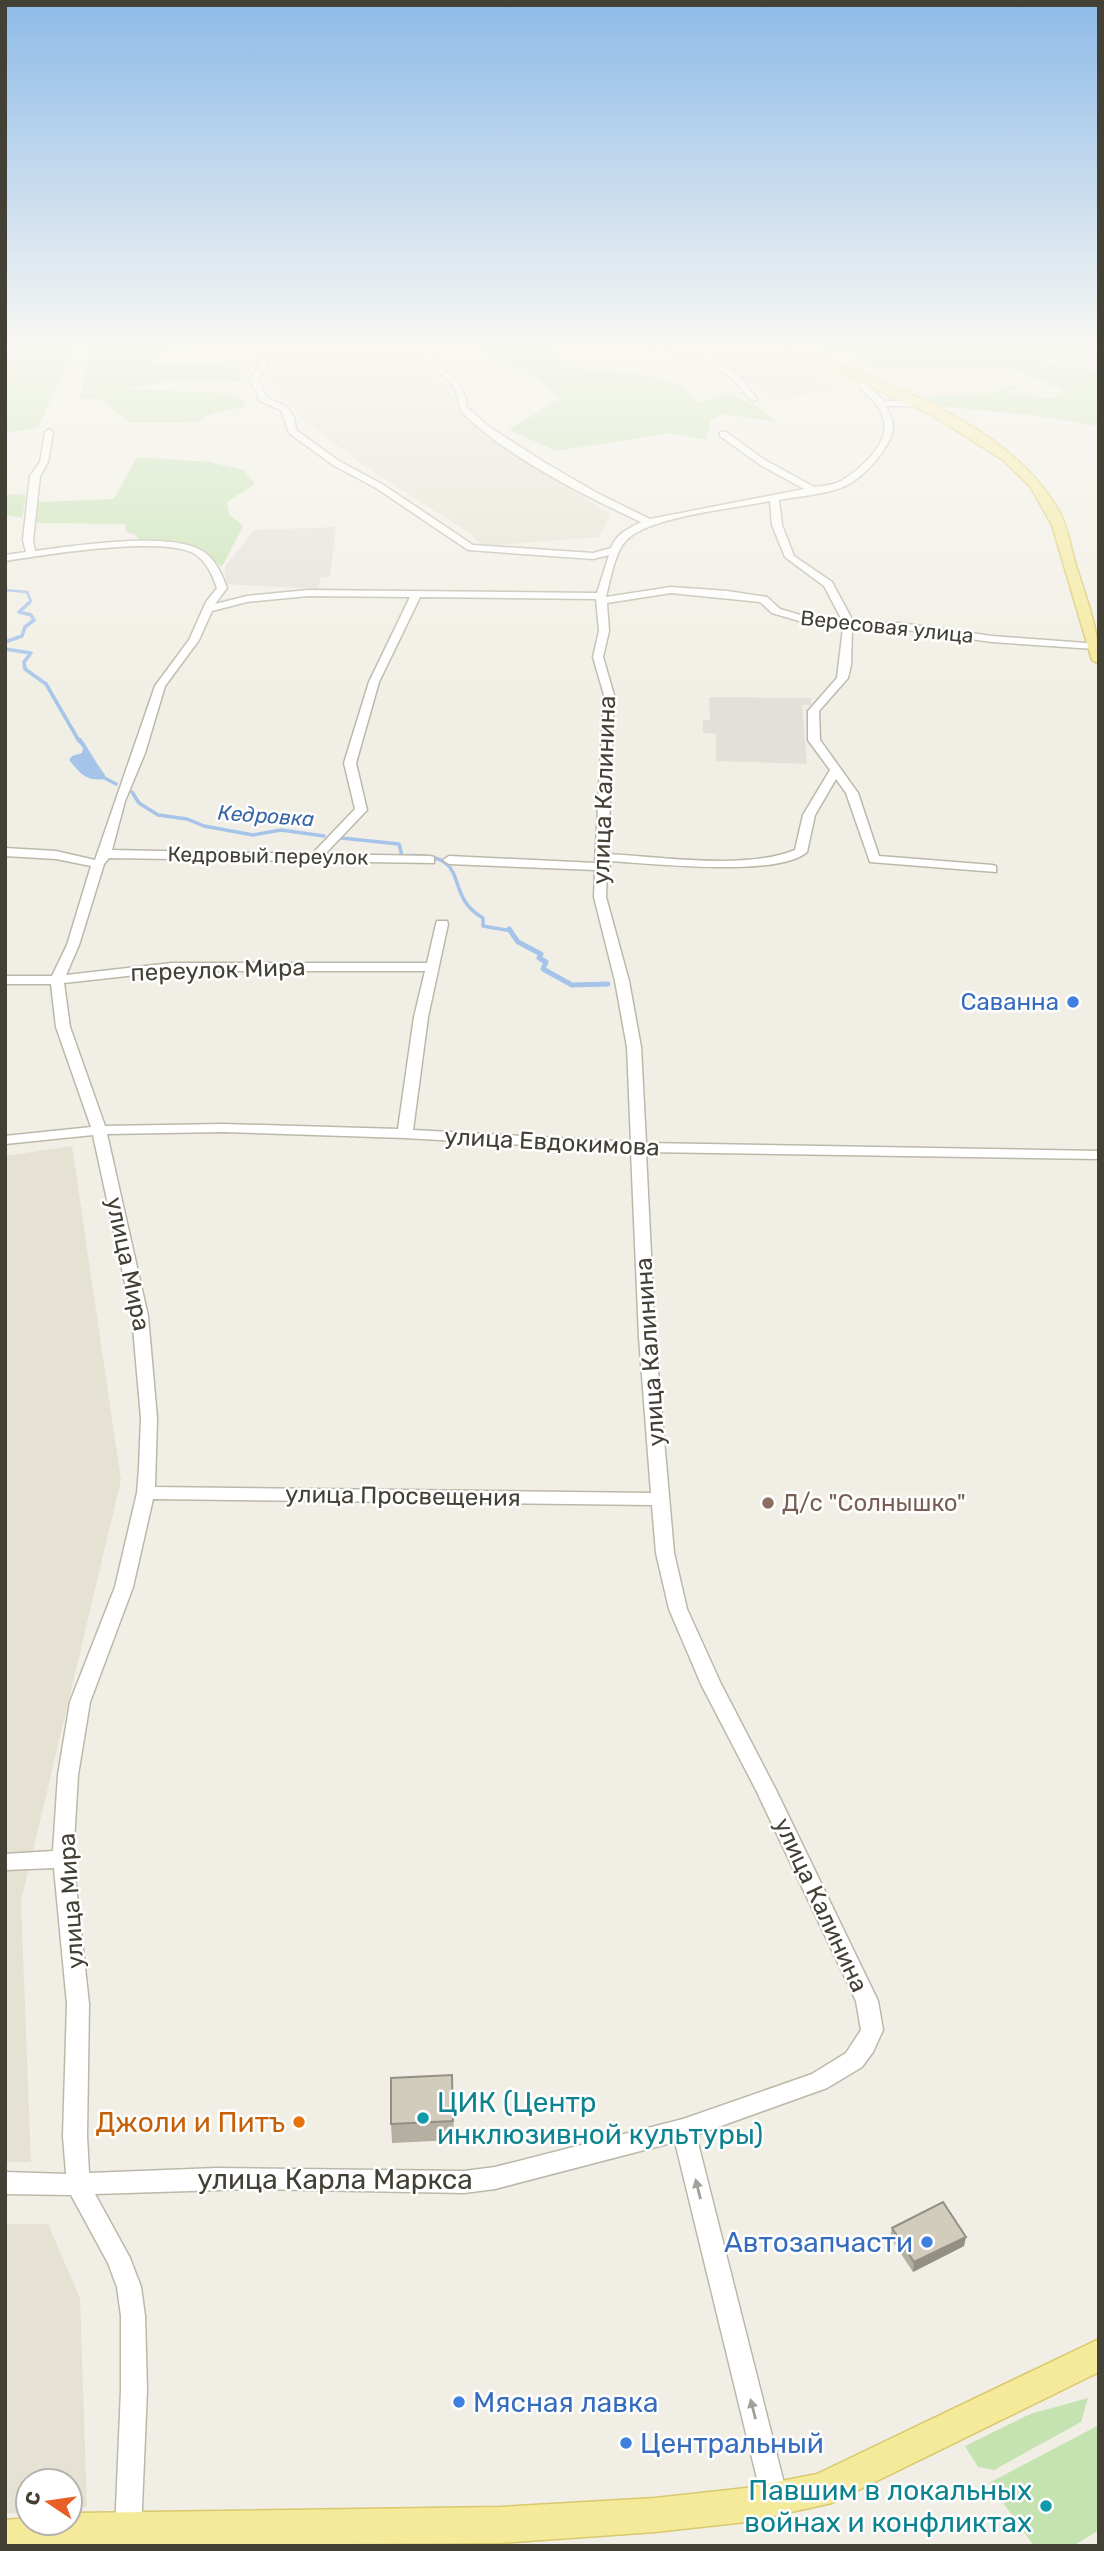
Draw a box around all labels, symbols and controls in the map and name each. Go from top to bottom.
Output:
street label: Вересовая улица [799,605,975,648]
street label: улица Калинина [587,695,621,885]
water label: Кедровка [217,800,315,831]
street label: Кедровый переулок [167,841,369,870]
street label: переулок Мира [130,953,306,987]
place label: Саванна [961,988,1059,1016]
marker: Саванна [1065,994,1081,1010]
street label: улица Евдокимова [444,1122,660,1162]
street label: улица Мира [100,1195,156,1333]
street label: улица Калинина [629,1257,671,1447]
street label: улица Просвещения [285,1480,521,1512]
place label: Д/с "Солнышко" [782,1489,966,1517]
marker: Д/с "Солнышко" [760,1495,776,1511]
street label: улица Калинина [768,1813,874,1997]
street label: улица Мира [52,1832,90,1970]
place label: ЦИК (Центр инклюзивной культуры) [437,2086,763,2151]
place label: Джоли и Питъ [96,2106,285,2139]
marker: ЦИК (Центр инклюзивной культуры) [415,2110,431,2126]
marker: Джоли и Питъ [291,2114,307,2130]
street label: улица Карла Маркса [197,2163,473,2196]
one-way arrow [692,2177,703,2199]
place label: Автозапчасти [724,2226,913,2259]
marker: Автозапчасти [919,2234,935,2250]
place label: Мясная лавка [473,2386,658,2419]
marker: Мясная лавка [451,2394,467,2410]
one-way arrow [747,2398,758,2420]
place label: Центральный [640,2427,824,2460]
marker: Центральный [618,2435,634,2451]
north arrow [14,2467,84,2537]
place label: Павшим в локальных войнах и конфликтах [744,2474,1032,2539]
text: С [20,2489,46,2507]
marker: Павшим в локальных войнах и конфликтах [1038,2498,1054,2514]

